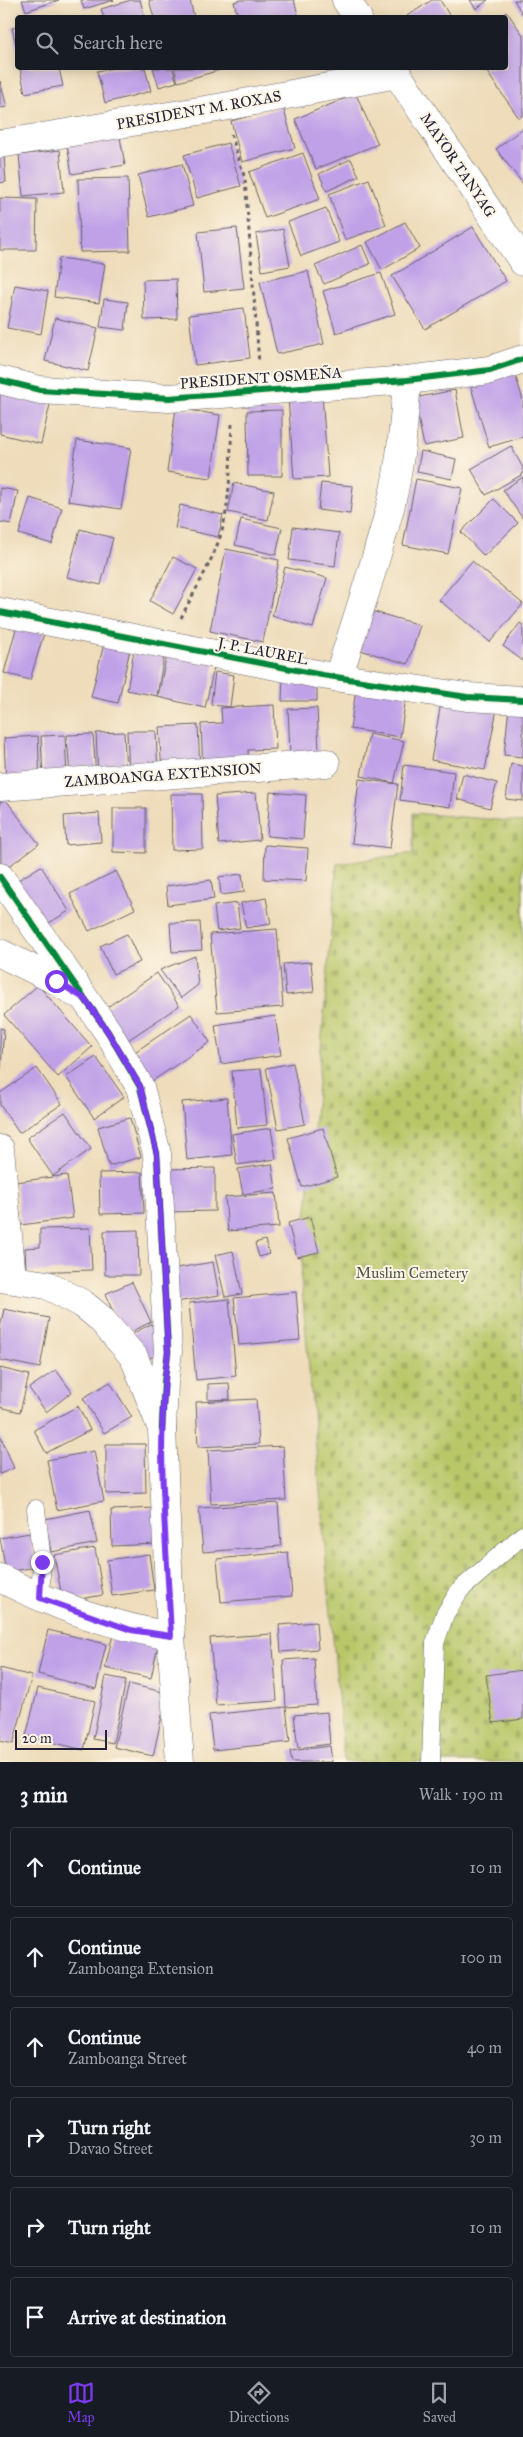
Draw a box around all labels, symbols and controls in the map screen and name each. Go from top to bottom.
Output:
search box [15,15,508,70]
icon: search [33,29,61,57]
text: Search here [73,31,163,54]
street label: PRESIDENT M. ROXAS [115,87,283,133]
street label: MAYOR TANYAG [416,109,500,221]
street label: PRESIDENT OSMEÑA [179,363,343,393]
street label: J. P. LAUREL [214,633,310,670]
street label: ZAMBOANGA EXTENSION [64,759,263,791]
route start [45,970,68,993]
park label: Muslim Cemetery [356,1264,469,1282]
route end [31,1551,54,1574]
scale bar [15,1727,108,1750]
text: 20 m [22,1730,52,1747]
text: 3 min [20,1782,68,1808]
text: Walk · 190 m [419,1785,503,1804]
icon: ahead [21,1853,49,1881]
text: Continue [68,1856,141,1879]
text: 10 m [470,1858,502,1877]
text: Continue [68,1936,141,1959]
icon: ahead [21,1943,49,1971]
text: 100 m [460,1948,502,1967]
text: Zamboanga Extension [68,1959,214,1978]
text: Continue [68,2026,141,2049]
icon: ahead [21,2033,49,2061]
text: 40 m [467,2038,502,2057]
text: Zamboanga Street [68,2049,187,2068]
text: Turn right [68,2116,151,2139]
icon: right [21,2123,49,2151]
text: 30 m [469,2128,502,2147]
text: Davao Street [68,2139,153,2158]
icon: right [21,2213,49,2241]
text: Turn right [68,2216,151,2239]
text: 10 m [470,2218,502,2237]
icon: arrive [21,2303,49,2331]
text: Arrive at destination [68,2306,226,2329]
tab: Map [67,2379,95,2426]
tab: Directions [229,2379,289,2426]
tab: Saved [423,2379,456,2426]

